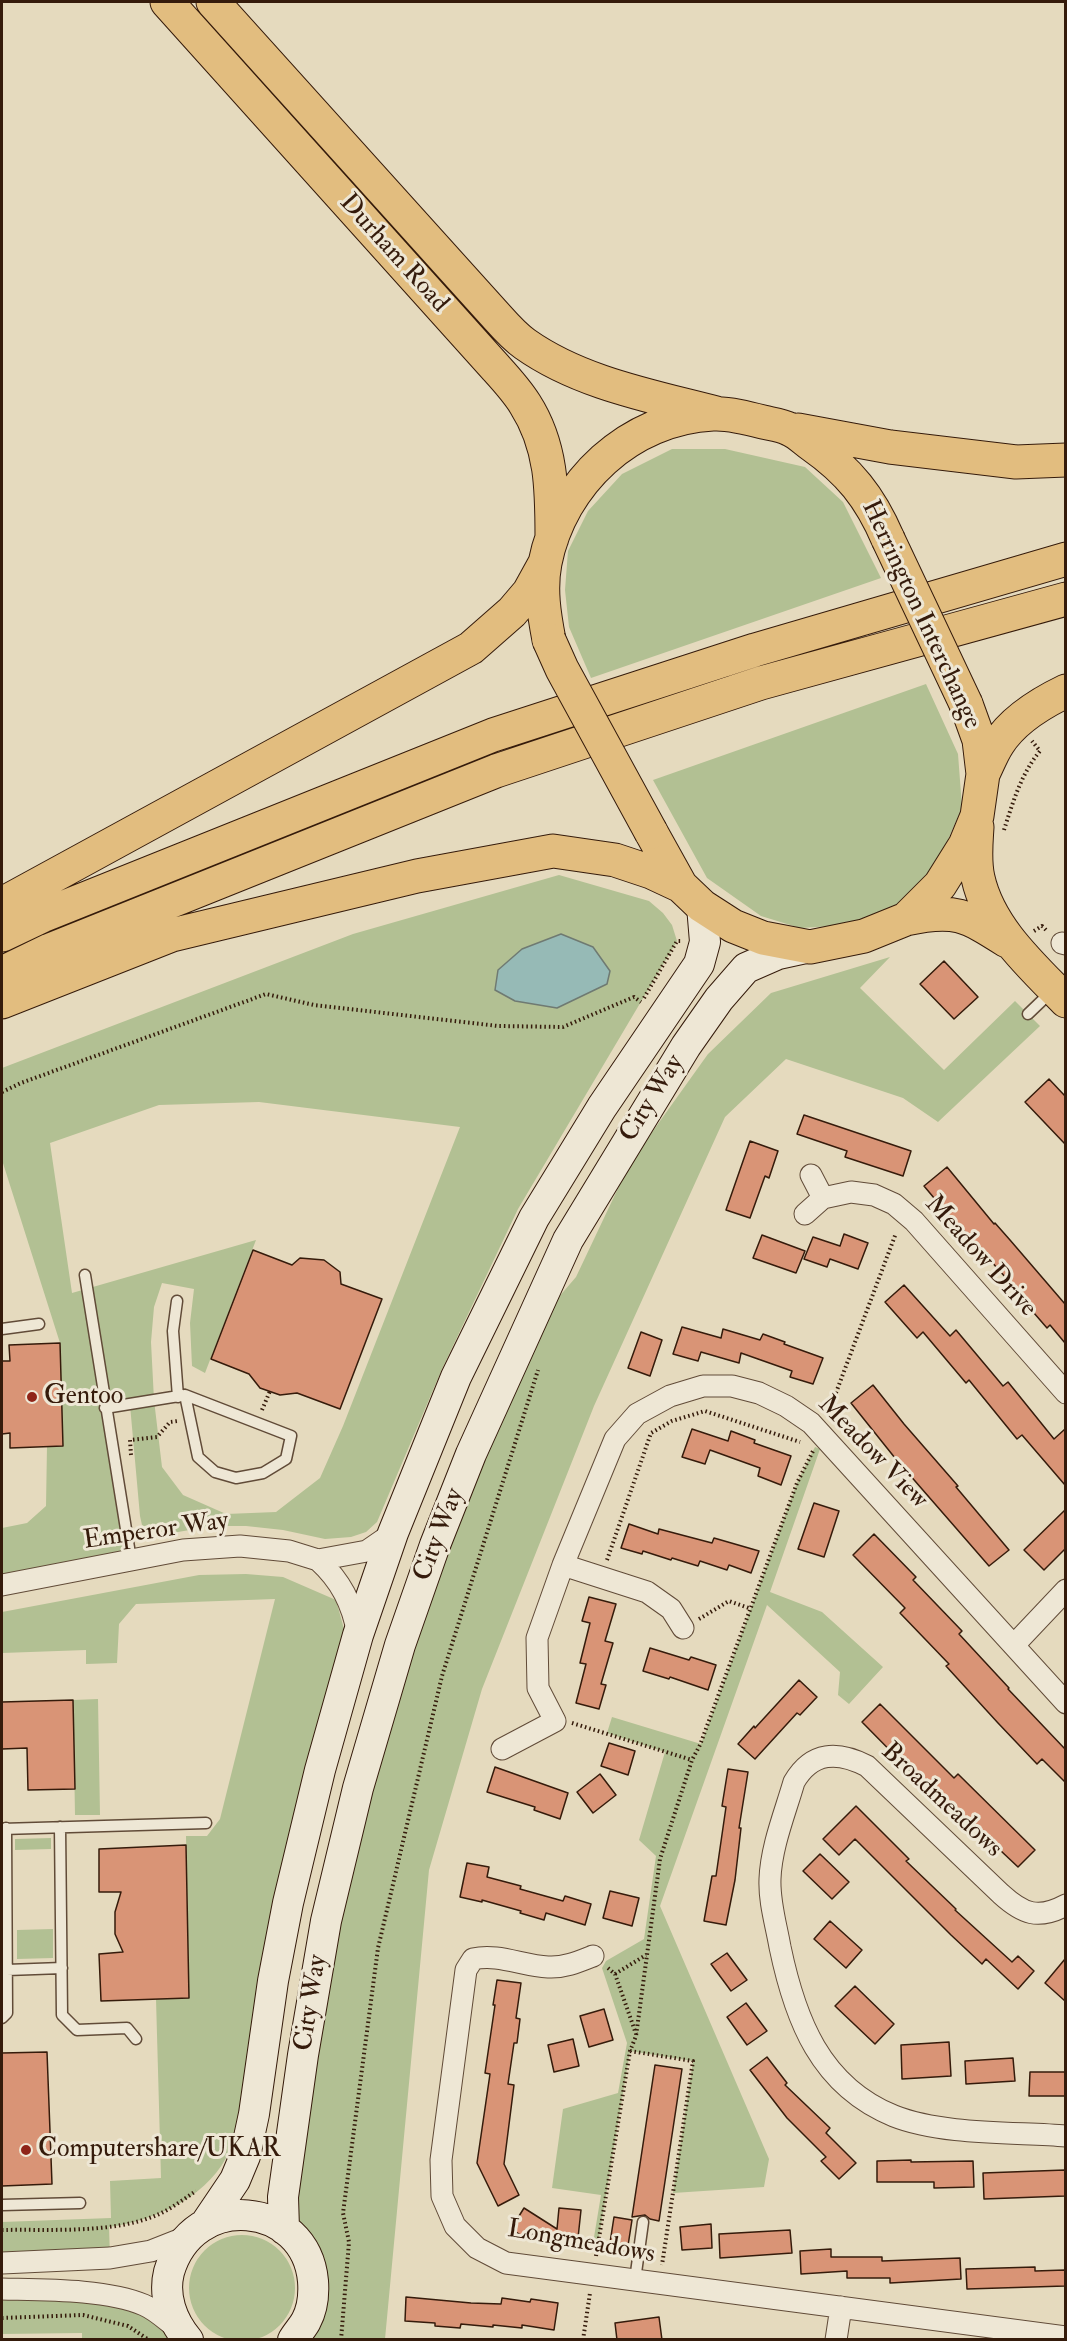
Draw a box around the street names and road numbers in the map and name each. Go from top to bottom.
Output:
street label: Durham Road [332,188,454,320]
street label: Herrington Interchange [853,496,987,734]
street label: City Way [614,1050,692,1148]
street label: Meadow Drive [917,1190,1043,1324]
street label: Meadow View [810,1390,934,1516]
street label: City Way [408,1484,472,1586]
street label: Emperor Way [81,1506,231,1558]
street label: Broadmeadows [874,1737,1008,1865]
street label: City Way [289,1953,335,2053]
street label: Longmeadows [505,2215,657,2271]

